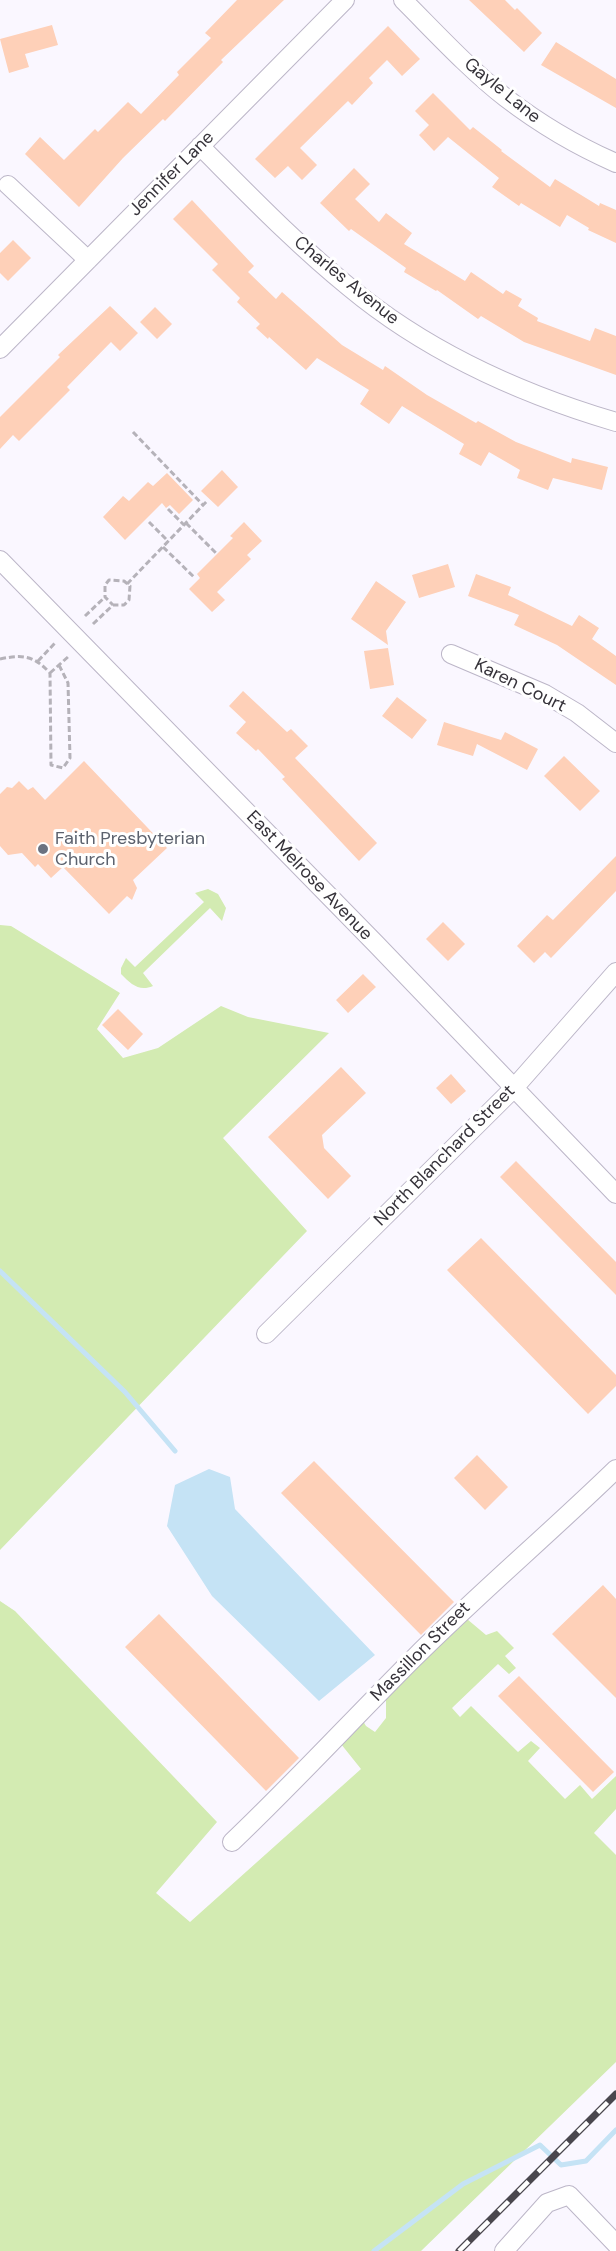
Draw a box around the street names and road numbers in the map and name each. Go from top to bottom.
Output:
street label: Gayle Lane [459,54,545,128]
street label: Jennifer Lane [125,127,219,221]
street label: Charles Avenue [289,232,403,330]
street label: Karen Court [471,655,569,717]
street label: East Melrose Avenue [241,807,377,945]
street label: North Blanchard Street [370,1081,520,1231]
street label: Massillon Street [367,1598,475,1706]

